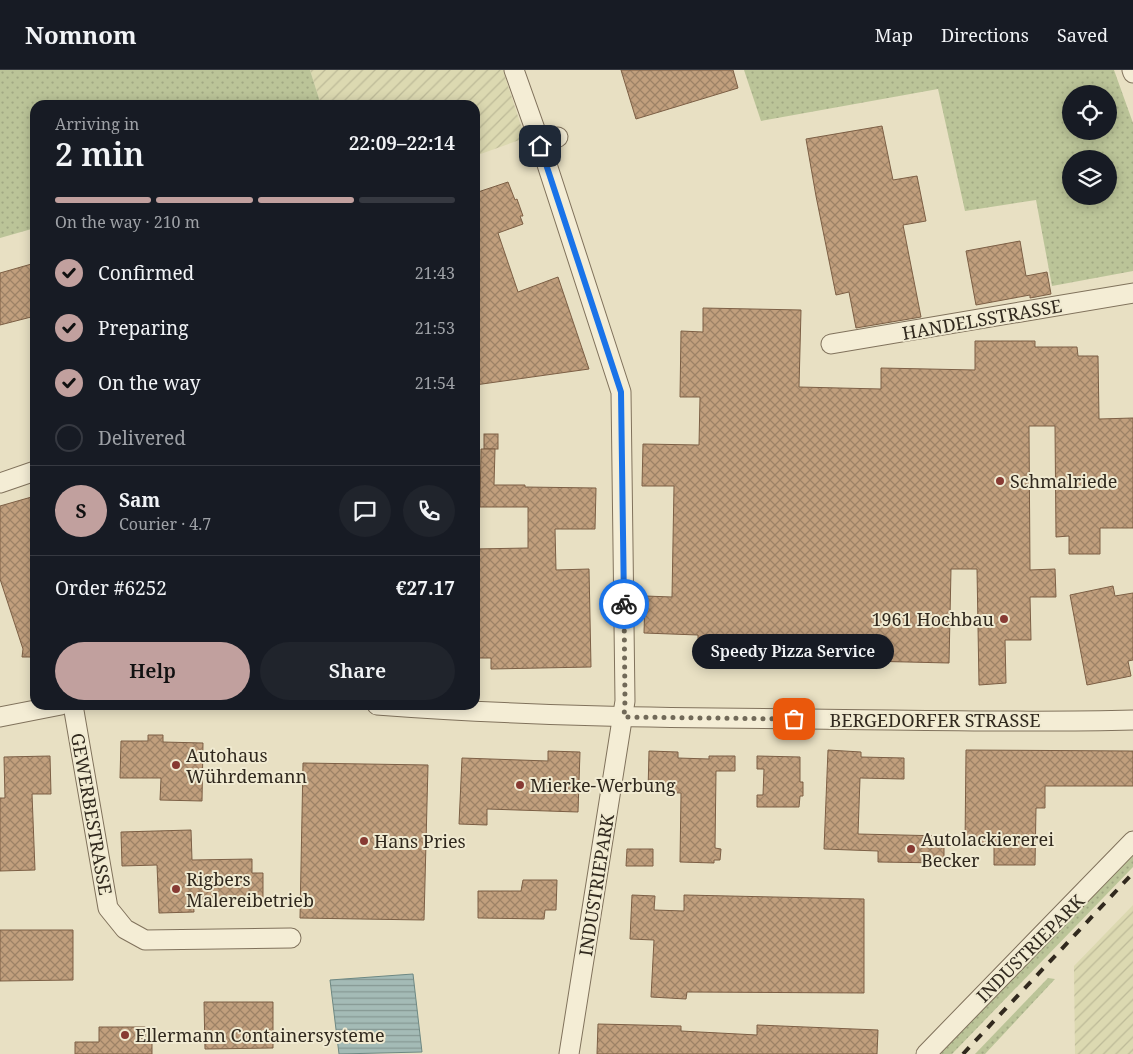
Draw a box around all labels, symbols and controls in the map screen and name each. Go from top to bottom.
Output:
text: Nomnom [25,18,137,51]
text: Map [875,23,913,47]
text: Directions [941,23,1029,47]
text: Saved [1057,23,1108,47]
map controls [1062,85,1117,205]
button: locate [1062,85,1117,140]
text: Arriving in [55,113,139,135]
pin [519,125,561,167]
text: 22:09–22:14 [349,130,455,156]
text: 2 min [55,132,144,175]
icon: home [526,132,554,160]
button: layers [1062,150,1117,205]
text: On the way · 210 m [55,211,200,233]
icon: check [55,259,83,287]
text: Confirmed [98,260,194,286]
text: 21:43 [415,262,455,284]
street label: HANDELSSTRASSE [900,293,1064,345]
icon: check [55,314,83,342]
text: Preparing [98,315,188,341]
text: 21:53 [415,317,455,339]
icon: check [55,369,83,397]
text: On the way [98,370,201,396]
text: 21:54 [415,372,455,394]
text: Delivered [98,425,186,451]
place label: Schmalriede [1010,469,1117,493]
marker: Schmalriede [994,475,1006,487]
button: chat [339,485,391,537]
button: phone [403,485,455,537]
text: Sam [119,487,160,513]
text: S [75,498,87,524]
text: Courier · 4.7 [119,513,211,535]
text: Order #6252 [55,575,167,601]
text: €27.17 [396,575,455,601]
courier [599,579,649,629]
icon: bike [610,590,638,618]
place label: 1961 Hochbau [872,607,995,631]
marker: 1961 Hochbau [998,613,1010,625]
callout: Speedy Pizza Service [693,634,895,669]
text: Speedy Pizza Service [711,640,875,662]
button: Help [55,642,250,700]
button: Share [260,642,455,700]
pin [773,698,815,740]
icon: bag [780,705,808,733]
street label: BERGEDORFER STRASSE [830,708,1040,732]
street label: GEWERBESTRASSE [66,731,118,897]
place label: Autohaus Wührdemann [186,743,308,788]
marker: Autohaus Wührdemann [170,759,182,771]
place label: Mierke-Werbung [530,773,676,797]
marker: Mierke-Werbung [514,779,526,791]
street label: INDUSTRIEPARK [573,812,619,958]
place label: Autolackiererei Becker [921,827,1054,872]
place label: Hans Pries [374,829,466,853]
marker: Hans Pries [358,835,370,847]
marker: Autolackiererei Becker [905,843,917,855]
place label: Rigbers Malereibetrieb [186,867,314,912]
marker: Rigbers Malereibetrieb [170,883,182,895]
street label: INDUSTRIEPARK [971,889,1089,1007]
place label: Ellermann Containersysteme [135,1023,385,1047]
marker: Ellermann Containersysteme [119,1029,131,1041]

